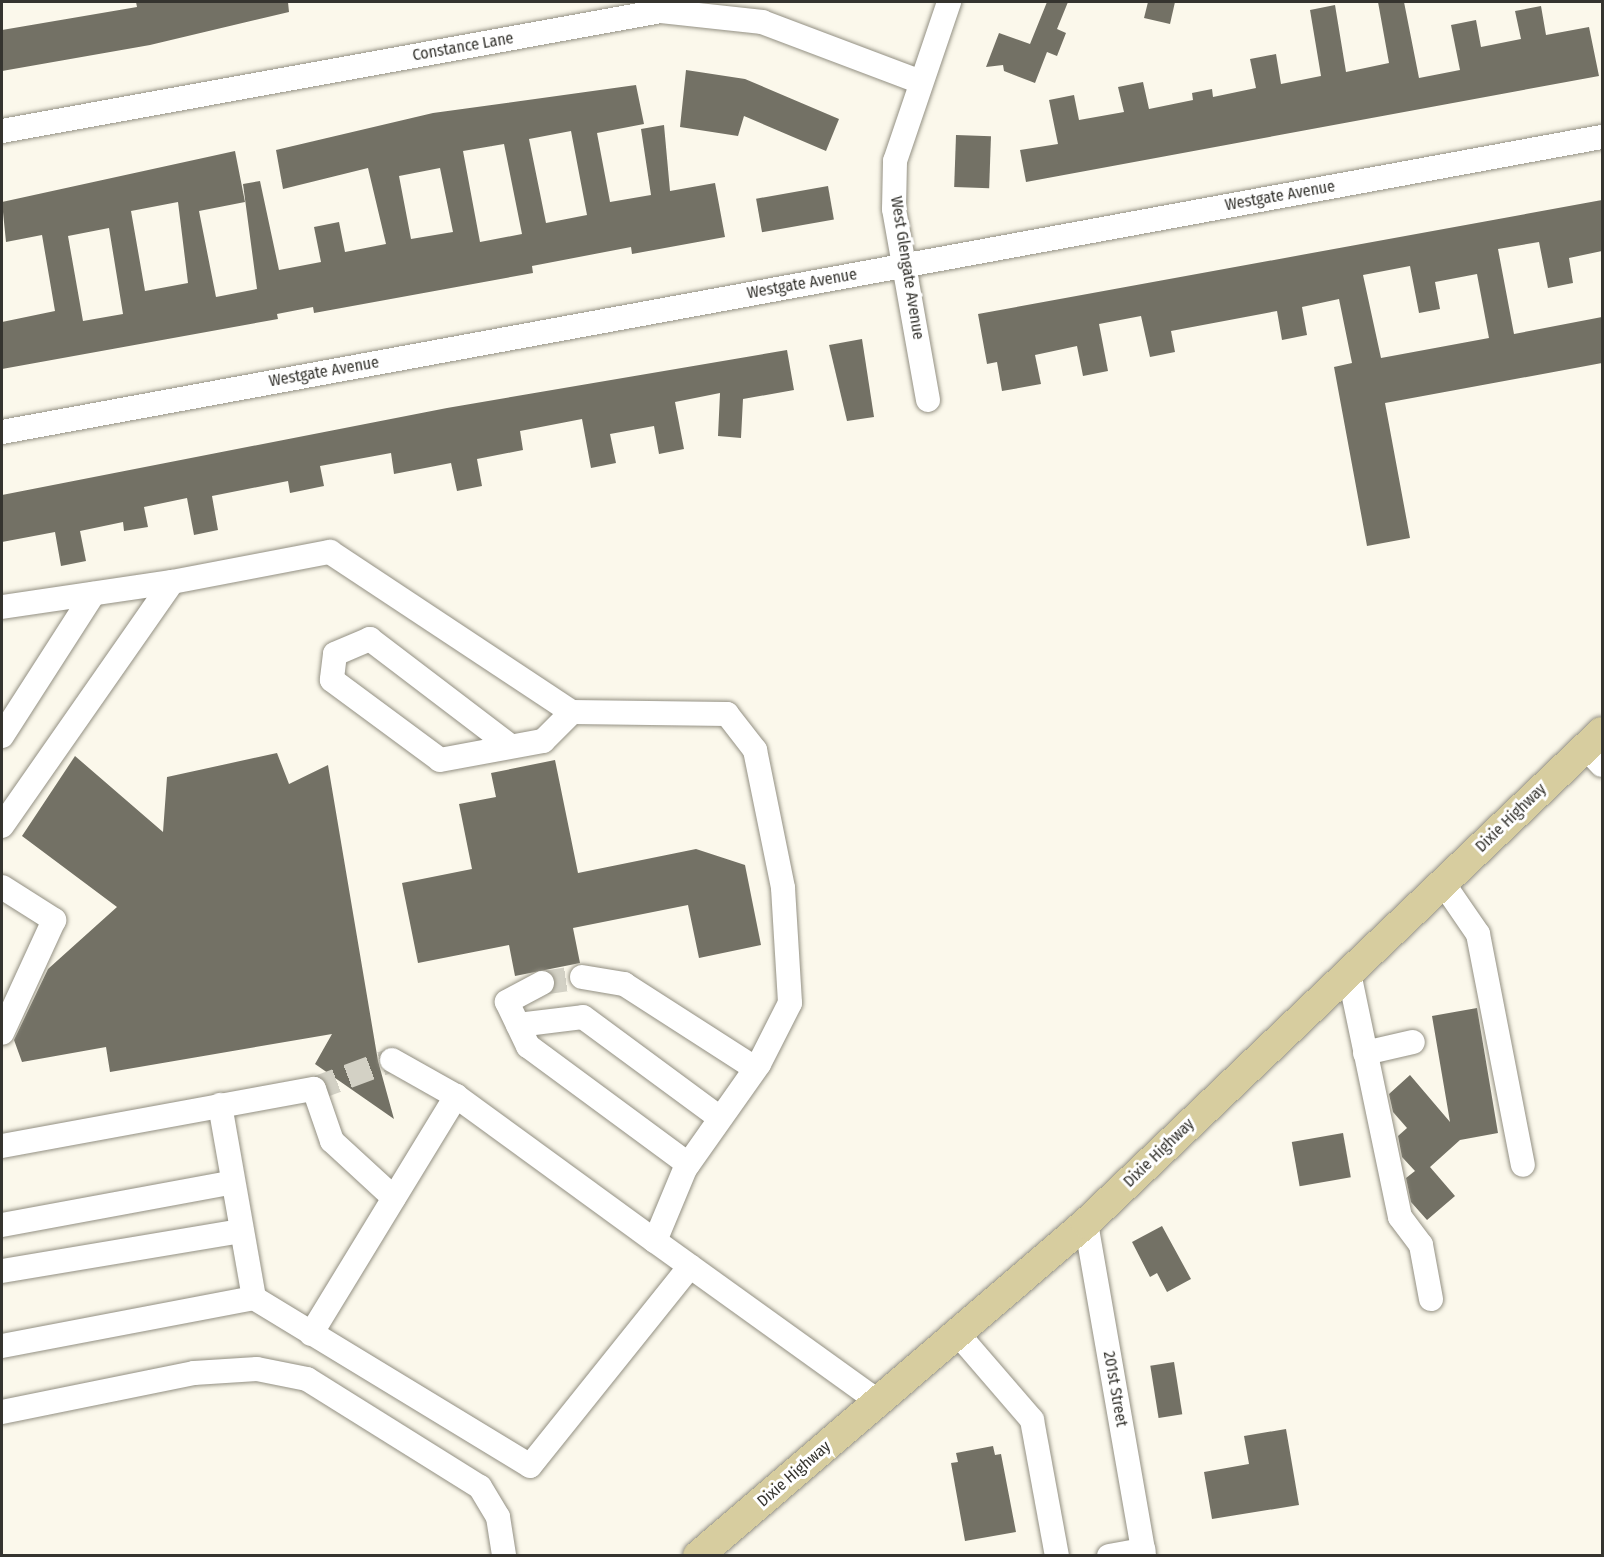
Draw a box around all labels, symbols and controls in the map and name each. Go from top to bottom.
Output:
street label: Constance Lane [411,29,515,65]
street label: Westgate Avenue [1224,177,1336,215]
street label: West Glengate Avenue [886,195,928,341]
street label: Westgate Avenue [746,265,858,303]
street label: Westgate Avenue [268,353,380,391]
street label: Dixie Highway [1472,780,1550,856]
street label: Dixie Highway [1120,1115,1198,1191]
street label: 201st Street [1099,1350,1131,1428]
street label: Dixie Highway [753,1437,835,1511]

